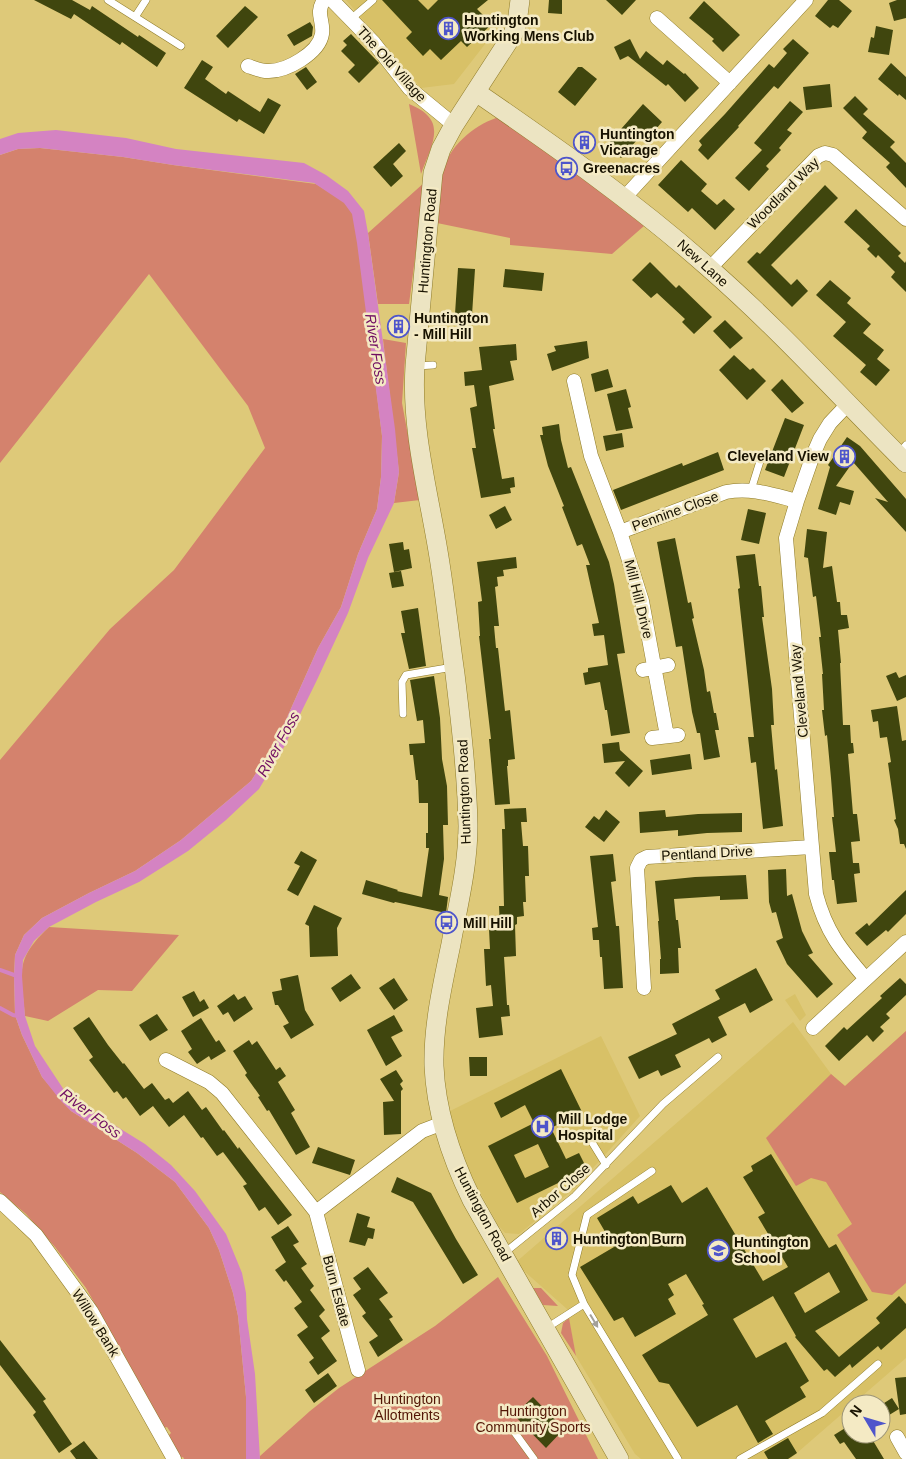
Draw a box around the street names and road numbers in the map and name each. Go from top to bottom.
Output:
street label: The Old Village [354,23,430,105]
street label: Woodland Way [744,154,822,232]
street label: Huntington Road [414,188,440,294]
street label: New Lane [674,236,732,290]
street label: Pennine Close [629,488,721,534]
street label: Mill Hill Drive [621,558,657,640]
street label: Cleveland Way [787,644,811,738]
street label: Huntington Road [454,739,474,845]
street label: Pentland Drive [661,843,753,863]
street label: Arbor Close [527,1160,593,1220]
street label: Huntington Road [451,1164,515,1264]
street label: Burn Estate [320,1254,354,1329]
street label: Willow Bank [69,1286,124,1360]

